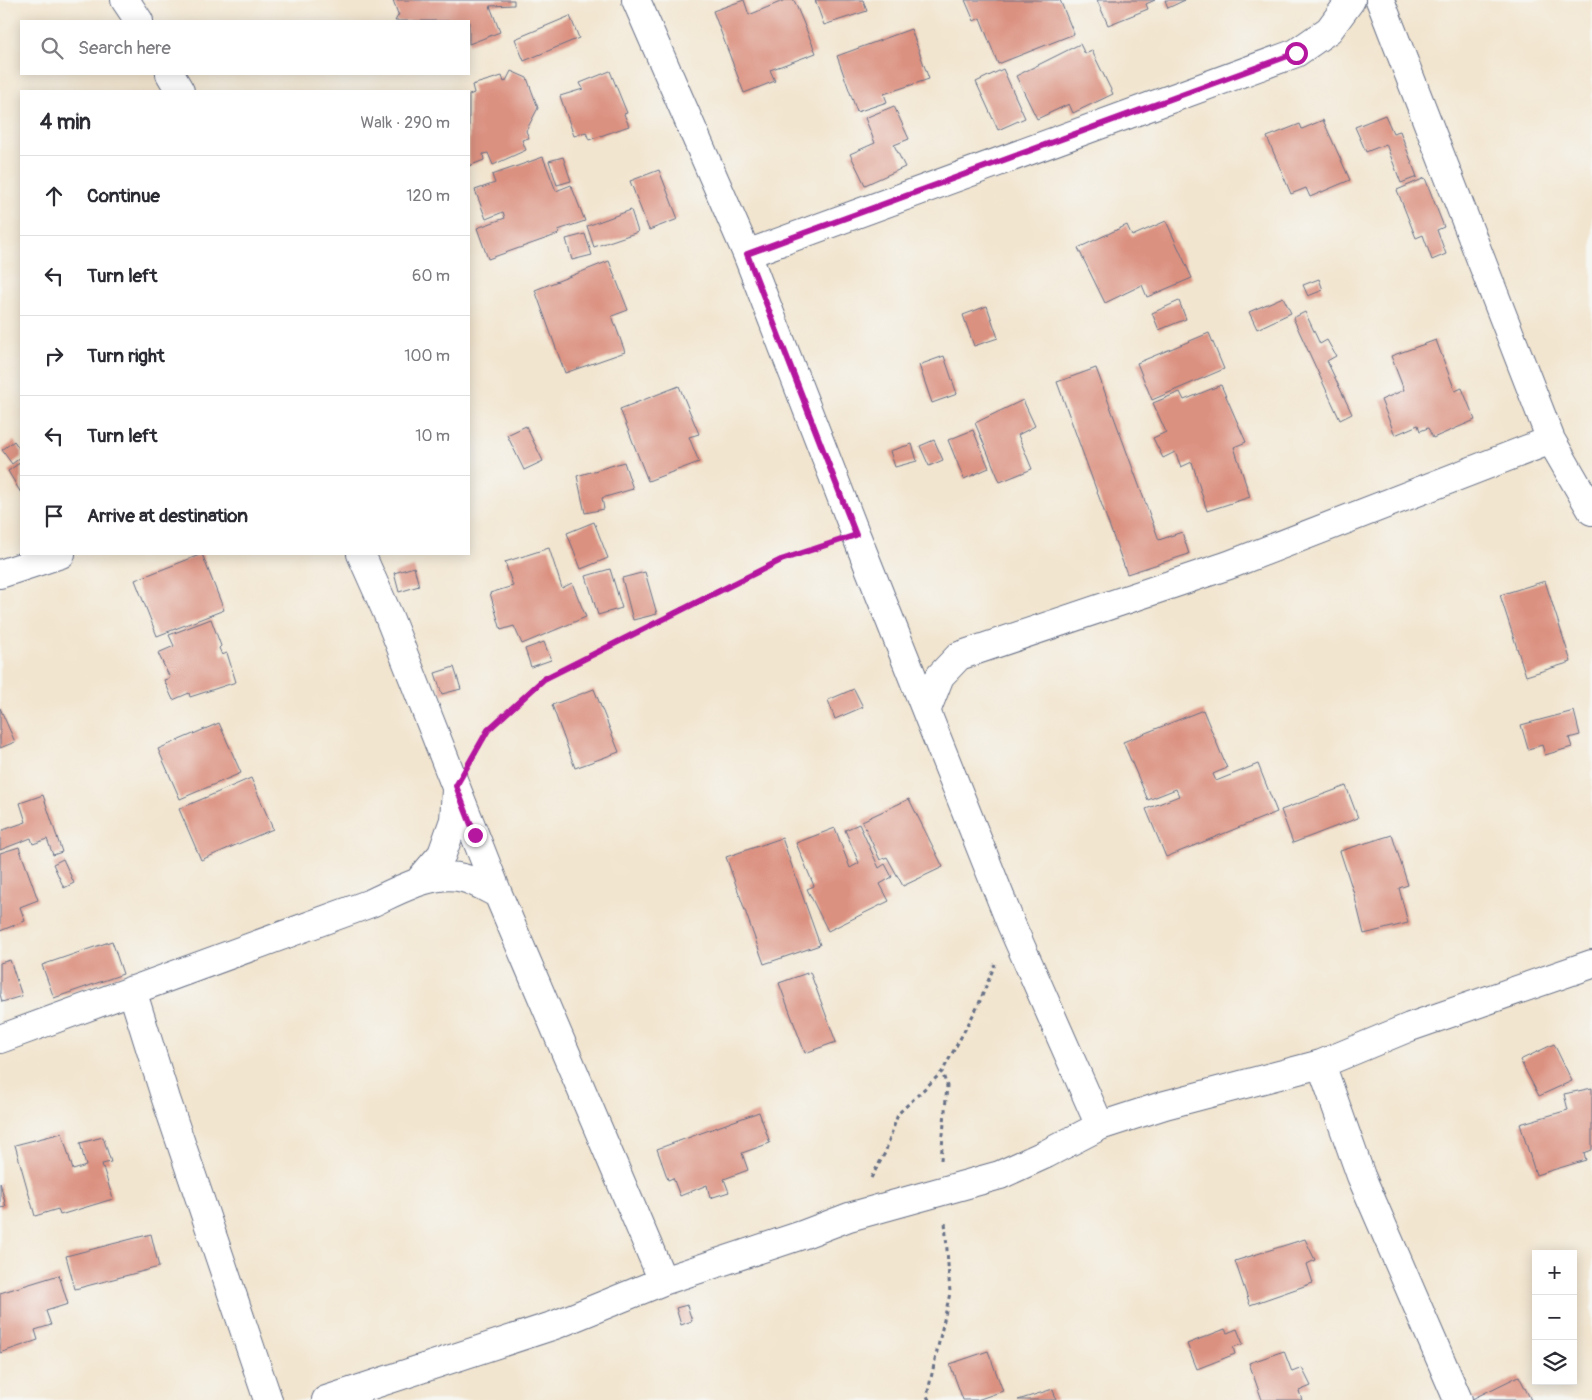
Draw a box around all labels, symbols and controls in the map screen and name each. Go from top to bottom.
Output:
search box [20,20,470,75]
icon: search [38,34,66,62]
text: Search here [78,36,171,60]
route start [1285,42,1308,65]
text: 4 min [40,109,91,136]
text: Walk · 290 m [361,113,450,133]
icon: ahead [40,182,68,210]
text: Continue [87,184,160,208]
text: 120 m [406,186,450,206]
icon: left [40,262,68,290]
text: Turn left [87,264,157,288]
text: 60 m [412,266,450,286]
icon: right [40,342,68,370]
text: Turn right [87,344,165,368]
text: 100 m [404,346,450,366]
icon: left [40,422,68,450]
text: Turn left [87,424,157,448]
text: 10 m [415,426,450,446]
icon: arrive [40,502,68,530]
text: Arrive at destination [87,504,248,528]
route end [464,824,487,847]
map controls [1532,1250,1577,1385]
button: + [1532,1250,1577,1295]
button: − [1532,1295,1577,1340]
button: layers [1532,1340,1577,1385]

